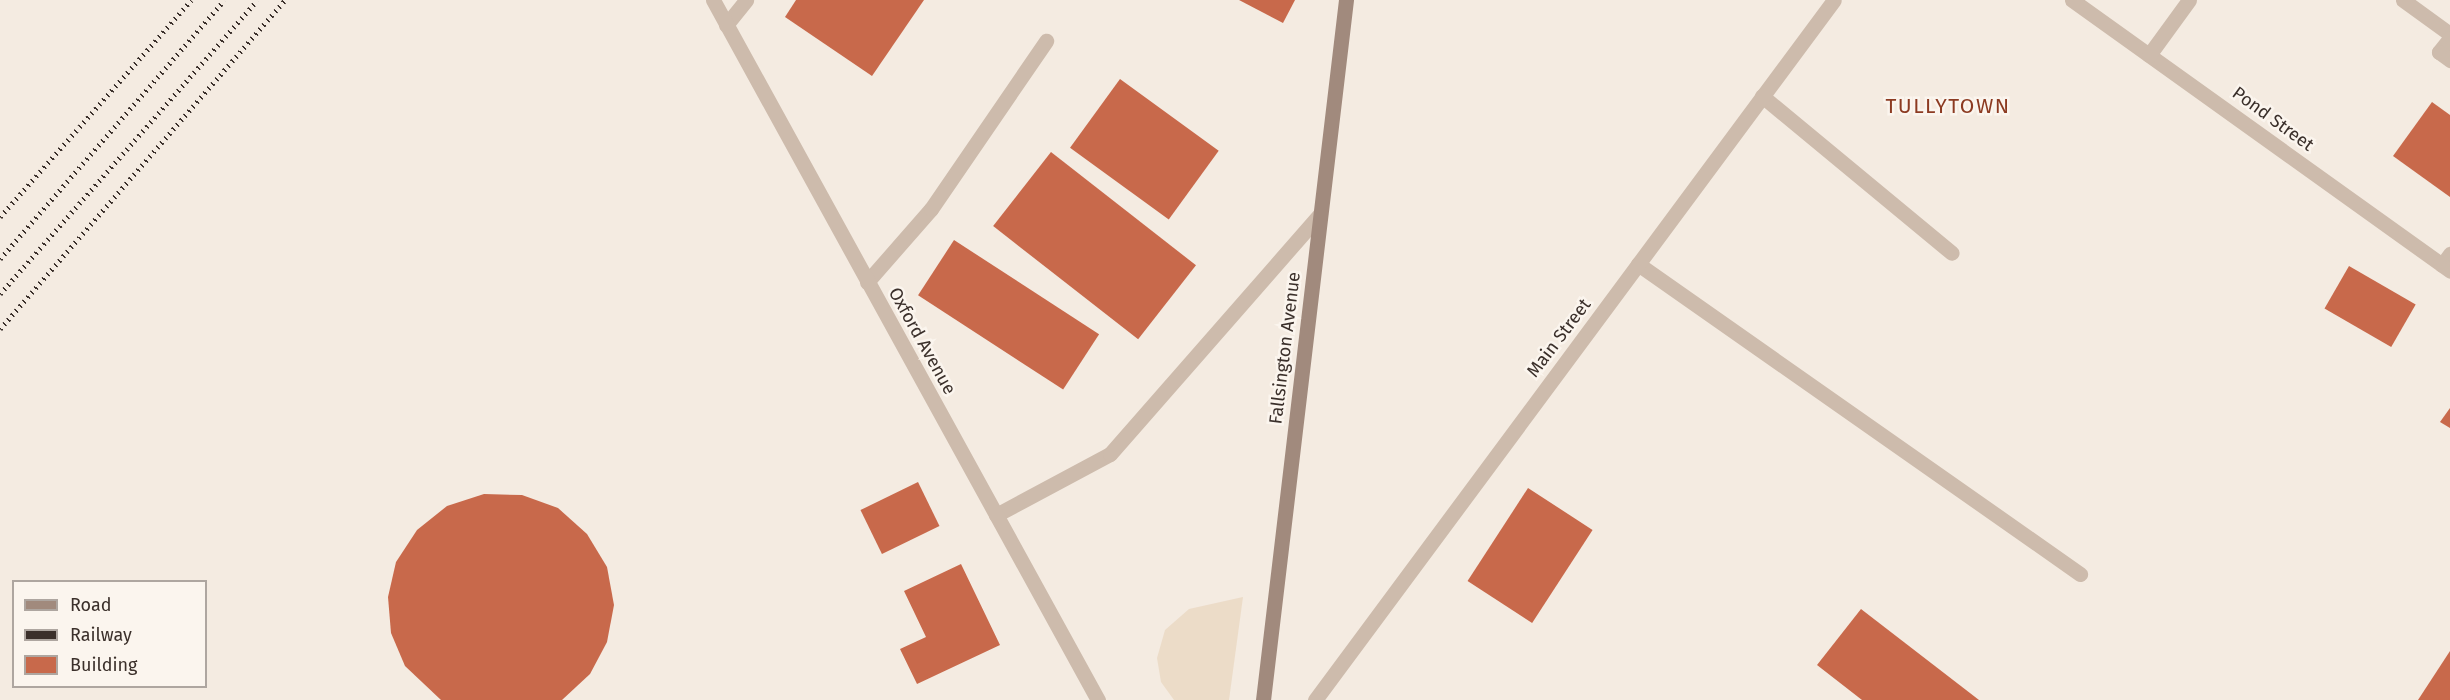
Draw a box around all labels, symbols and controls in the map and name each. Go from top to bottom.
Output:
street label: Pond Street [2228,82,2318,156]
district label: TULLYTOWN [1885,93,2011,119]
street label: Fallsington Avenue [1265,271,1305,425]
street label: Oxford Avenue [884,284,960,398]
street label: Main Street [1522,294,1596,382]
legend [12,580,207,688]
text: Road [70,594,112,616]
text: Railway [70,624,132,646]
text: Building [70,654,137,676]

